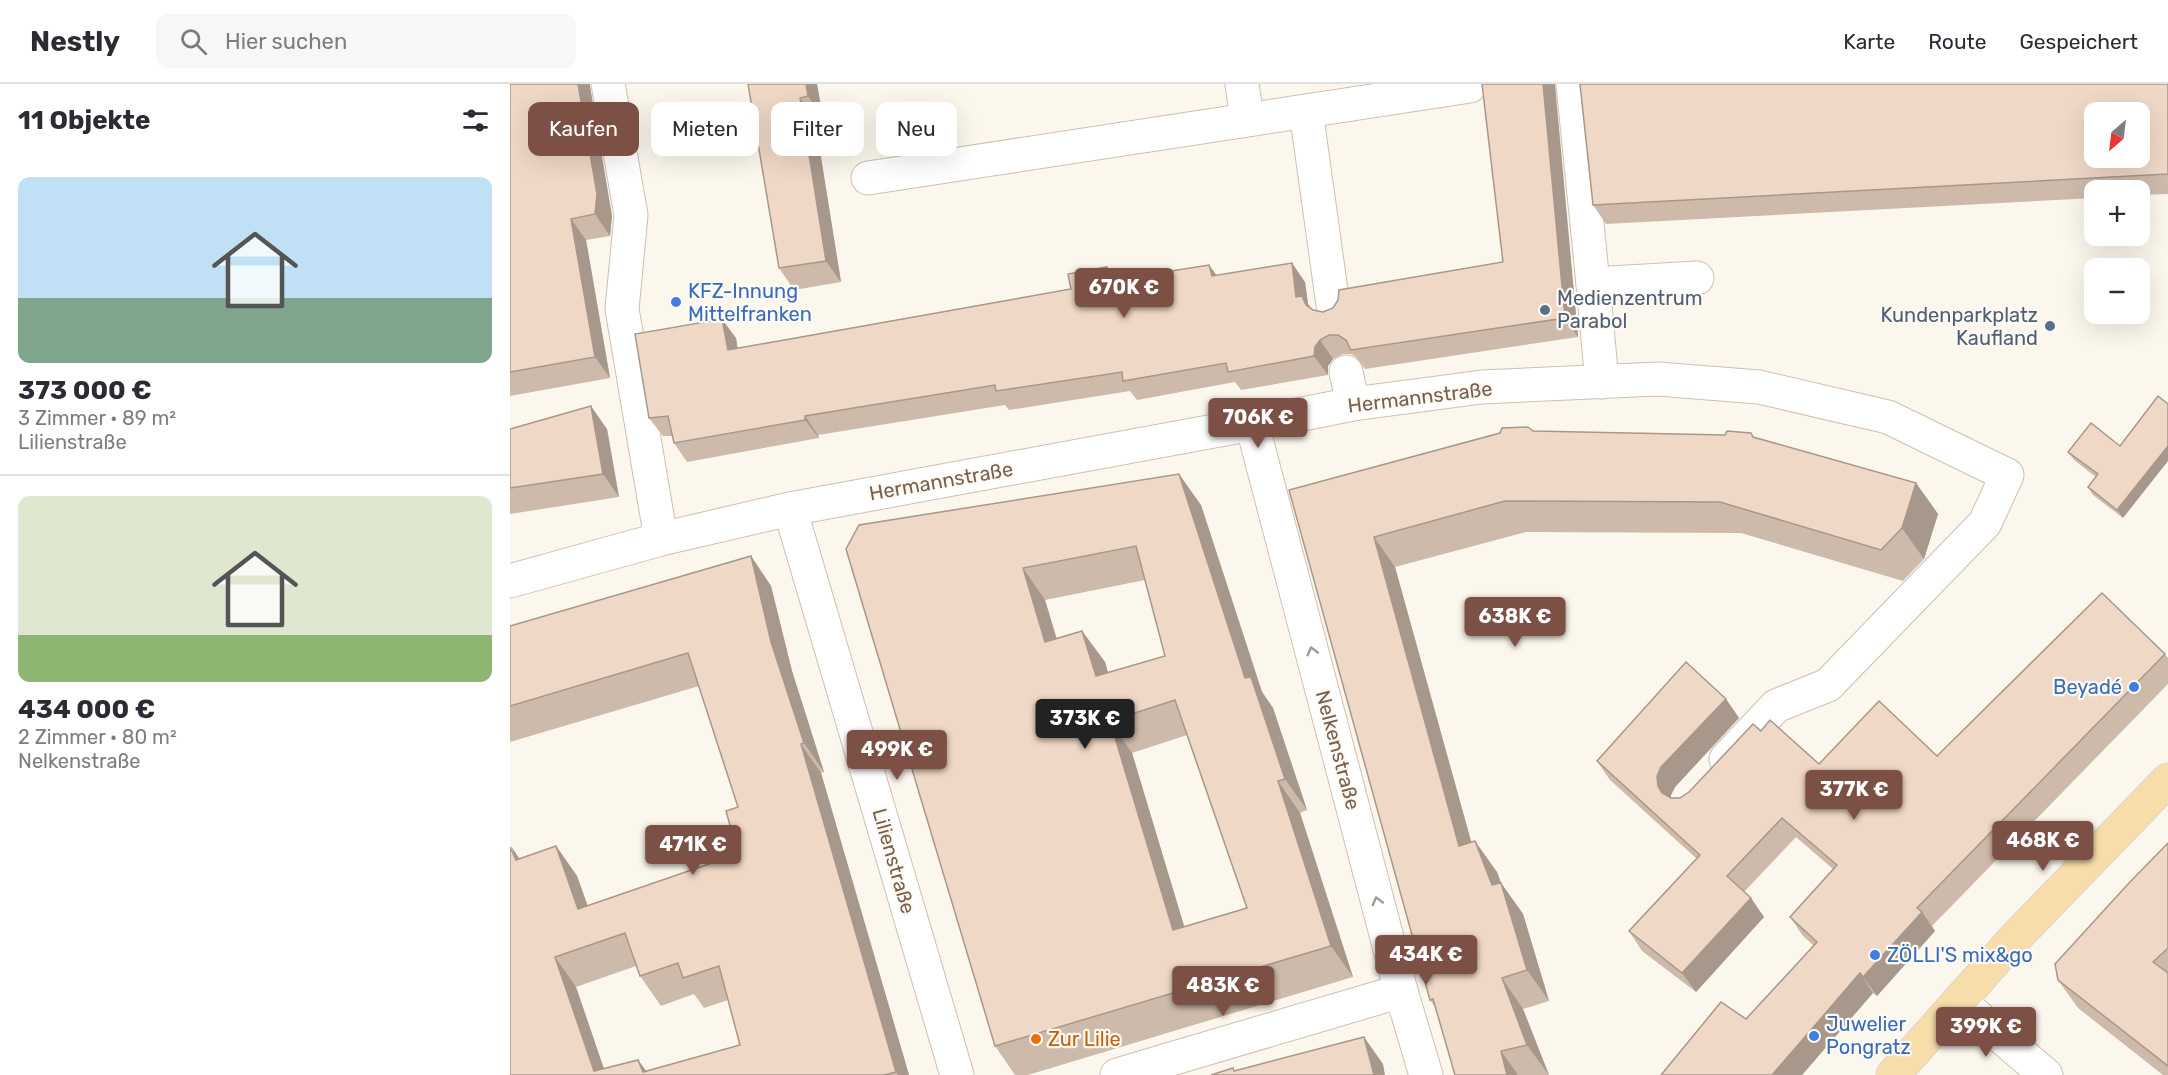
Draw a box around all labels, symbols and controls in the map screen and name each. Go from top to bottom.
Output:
search box [156,14,576,68]
text: Nestly [30,25,120,58]
icon: search [177,25,210,58]
text: Hier suchen [225,28,347,55]
text: Karte [1843,29,1895,54]
text: Route [1928,29,1987,54]
text: Gespeichert [2020,29,2138,54]
chip: Kaufen [528,102,639,156]
chip: Mieten [651,102,759,156]
chip: Filter [771,102,864,156]
chip: Neu [876,102,957,156]
north arrow [2084,102,2150,168]
map controls [2084,102,2150,324]
icon: filters [459,104,492,137]
text: 11 Objekte [18,105,150,136]
button: + [2084,180,2150,246]
icon: home [201,216,309,324]
button: − [2084,258,2150,324]
pin: 670K € [1075,268,1173,319]
text: 670K € [1089,275,1159,299]
place label: KFZ-Innung Mittelfranken [688,279,812,326]
place label: Medienzentrum Parabol [1557,286,1703,333]
marker: KFZ-Innung Mittelfranken [669,295,683,309]
marker: Medienzentrum Parabol [1538,303,1552,317]
place label: Kundenparkplatz Kaufland [1880,303,2038,350]
marker: Kundenparkplatz Kaufland [2043,319,2057,333]
text: 373 000 € [18,375,152,406]
street label: Hermannstraße [1346,376,1494,418]
pin: 706K € [1209,398,1307,449]
text: 706K € [1222,405,1294,429]
text: 3 Zimmer · 89 m² [18,406,176,430]
text: Lilienstraße [18,430,127,454]
street label: Hermannstraße [867,457,1015,505]
icon: home [201,535,309,643]
pin: 638K € [1466,597,1564,648]
text: 638K € [1479,604,1551,628]
one-way arrow [1306,646,1319,656]
place label: Beyadé [2053,675,2122,699]
marker: Beyadé [2127,680,2141,694]
street label: Nelkenstraße [1311,688,1365,812]
text: 434 000 € [18,694,155,725]
pin: 373K € [1036,699,1134,750]
text: 373K € [1050,706,1120,730]
text: 2 Zimmer · 80 m² [18,725,177,749]
pin: 499K € [848,730,946,781]
text: 499K € [861,737,933,761]
text: Nelkenstraße [18,749,141,773]
pin: 377K € [1805,770,1903,821]
text: 377K € [1819,777,1889,801]
street label: Lilienstraße [867,805,921,917]
pin: 468K € [1994,821,2092,872]
pin: 471K € [644,825,742,876]
text: 468K € [2006,828,2080,852]
text: 471K € [659,832,727,856]
one-way arrow [1372,896,1385,906]
pin: 434K € [1377,935,1475,986]
text: 434K € [1389,942,1463,966]
place label: ZÖLLI'S mix&go [1887,943,2033,967]
marker: ZÖLLI'S mix&go [1868,948,1882,962]
pin: 483K € [1174,966,1272,1017]
text: 483K € [1186,973,1260,997]
pin: 399K € [1937,1007,2035,1058]
place label: Juwelier Pongratz [1826,1012,1911,1059]
text: 399K € [1950,1014,2022,1038]
place label: Zur Lilie [1048,1027,1121,1051]
marker: Juwelier Pongratz [1807,1029,1821,1043]
marker: Zur Lilie [1029,1032,1043,1046]

